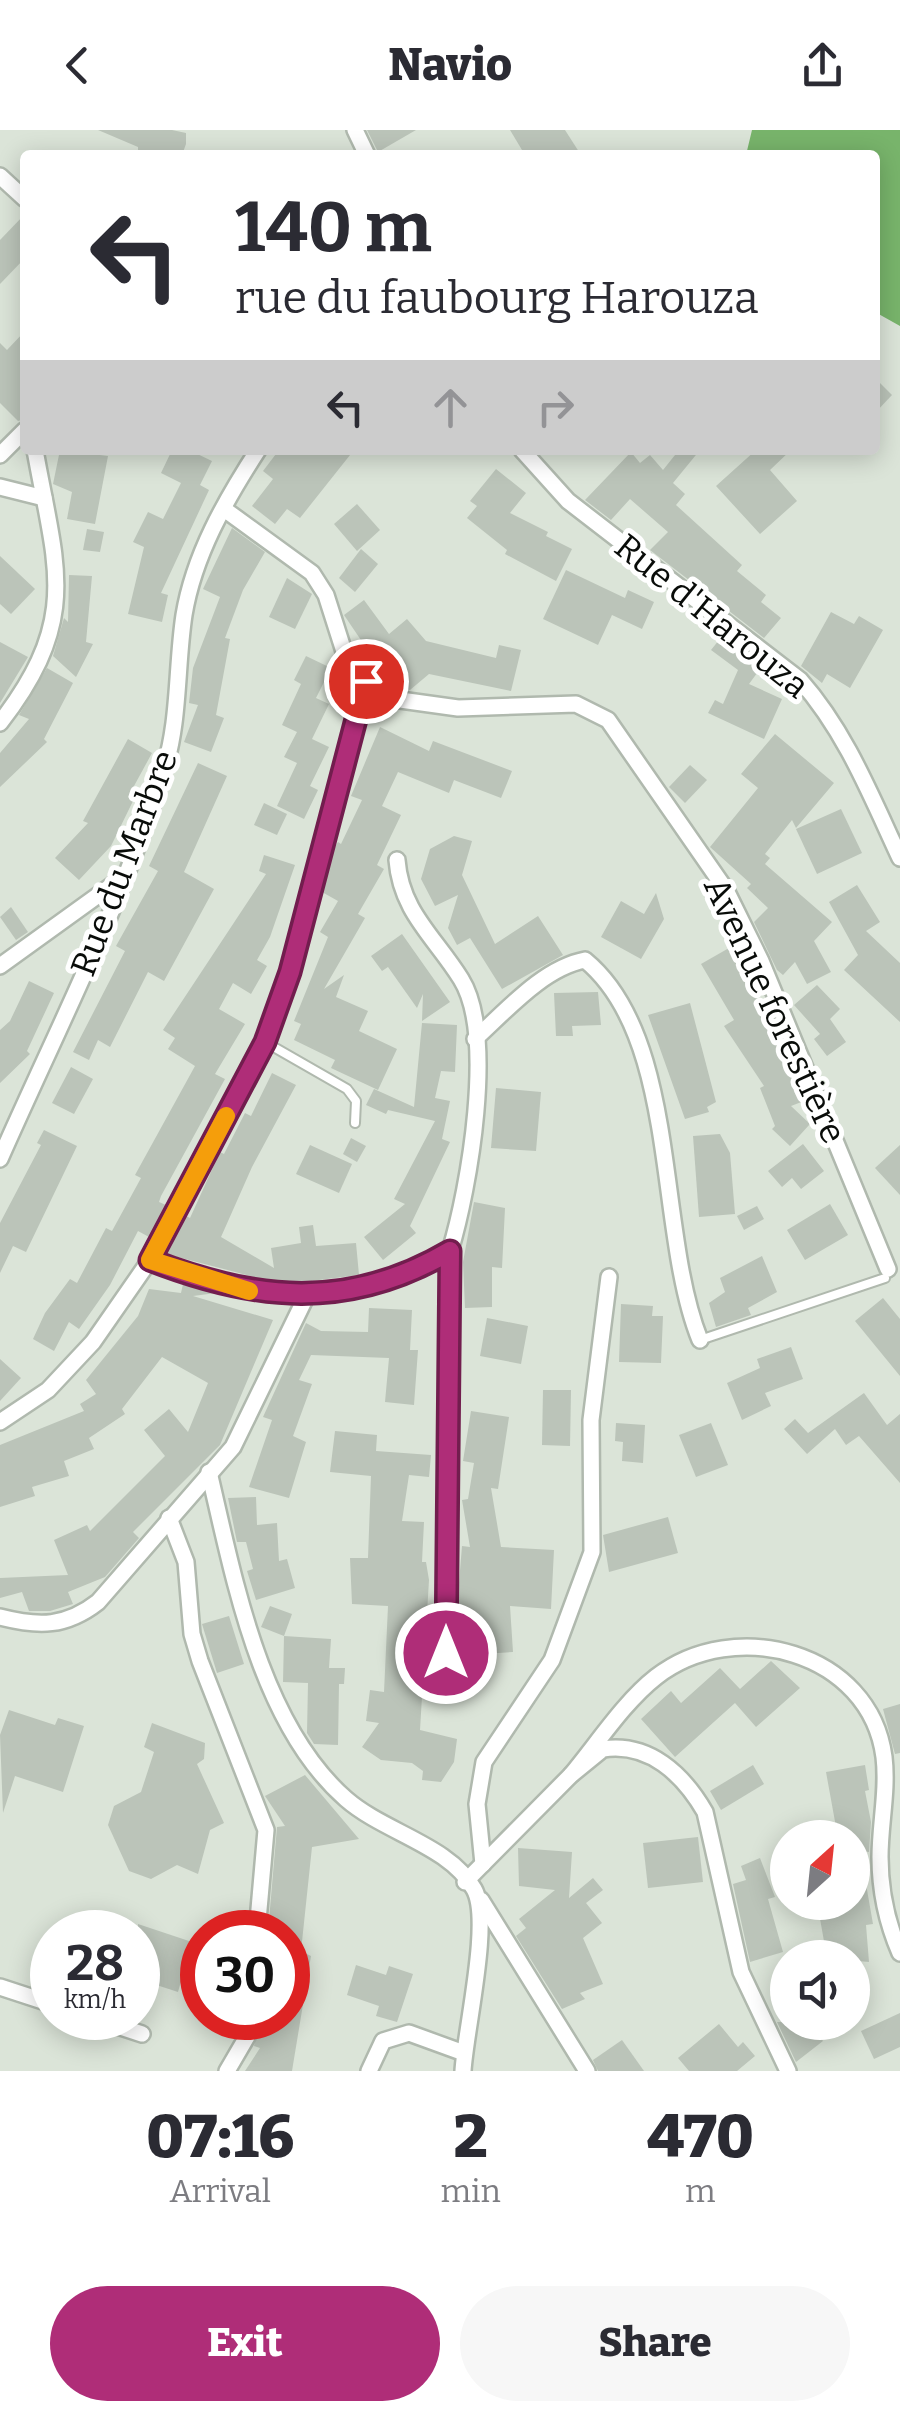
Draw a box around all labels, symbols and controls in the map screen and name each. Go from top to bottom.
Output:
icon: back [50,38,105,93]
text: Navio [388,38,512,92]
icon: share [795,38,850,93]
text: 140 m [235,186,432,270]
icon: left [70,190,200,320]
text: rue du faubourg Harouza [235,271,759,325]
icon: left [318,380,373,435]
icon: ahead [423,380,478,435]
icon: right [528,380,583,435]
street label: Rue d'Harouza [607,525,817,707]
pin [324,639,409,724]
icon: arrive [339,654,394,709]
street label: Rue du Marbre [62,744,186,982]
street label: Avenue forestière [695,870,855,1150]
position arrow [394,1601,498,1705]
north arrow [770,1820,870,1920]
map controls [770,1820,870,2040]
speed limit sign: 30 [180,1910,310,2040]
text: 28 [66,1933,124,1993]
button: sound [770,1940,870,2040]
text: km/h [64,1985,126,2015]
text: 07:16 [146,2101,294,2173]
text: 2 [453,2101,488,2173]
text: 470 [647,2101,754,2173]
text: Arrival [170,2172,271,2210]
text: min [440,2172,501,2210]
text: m [685,2172,716,2210]
button: Exit [50,2286,440,2401]
button: Share [460,2286,850,2401]

